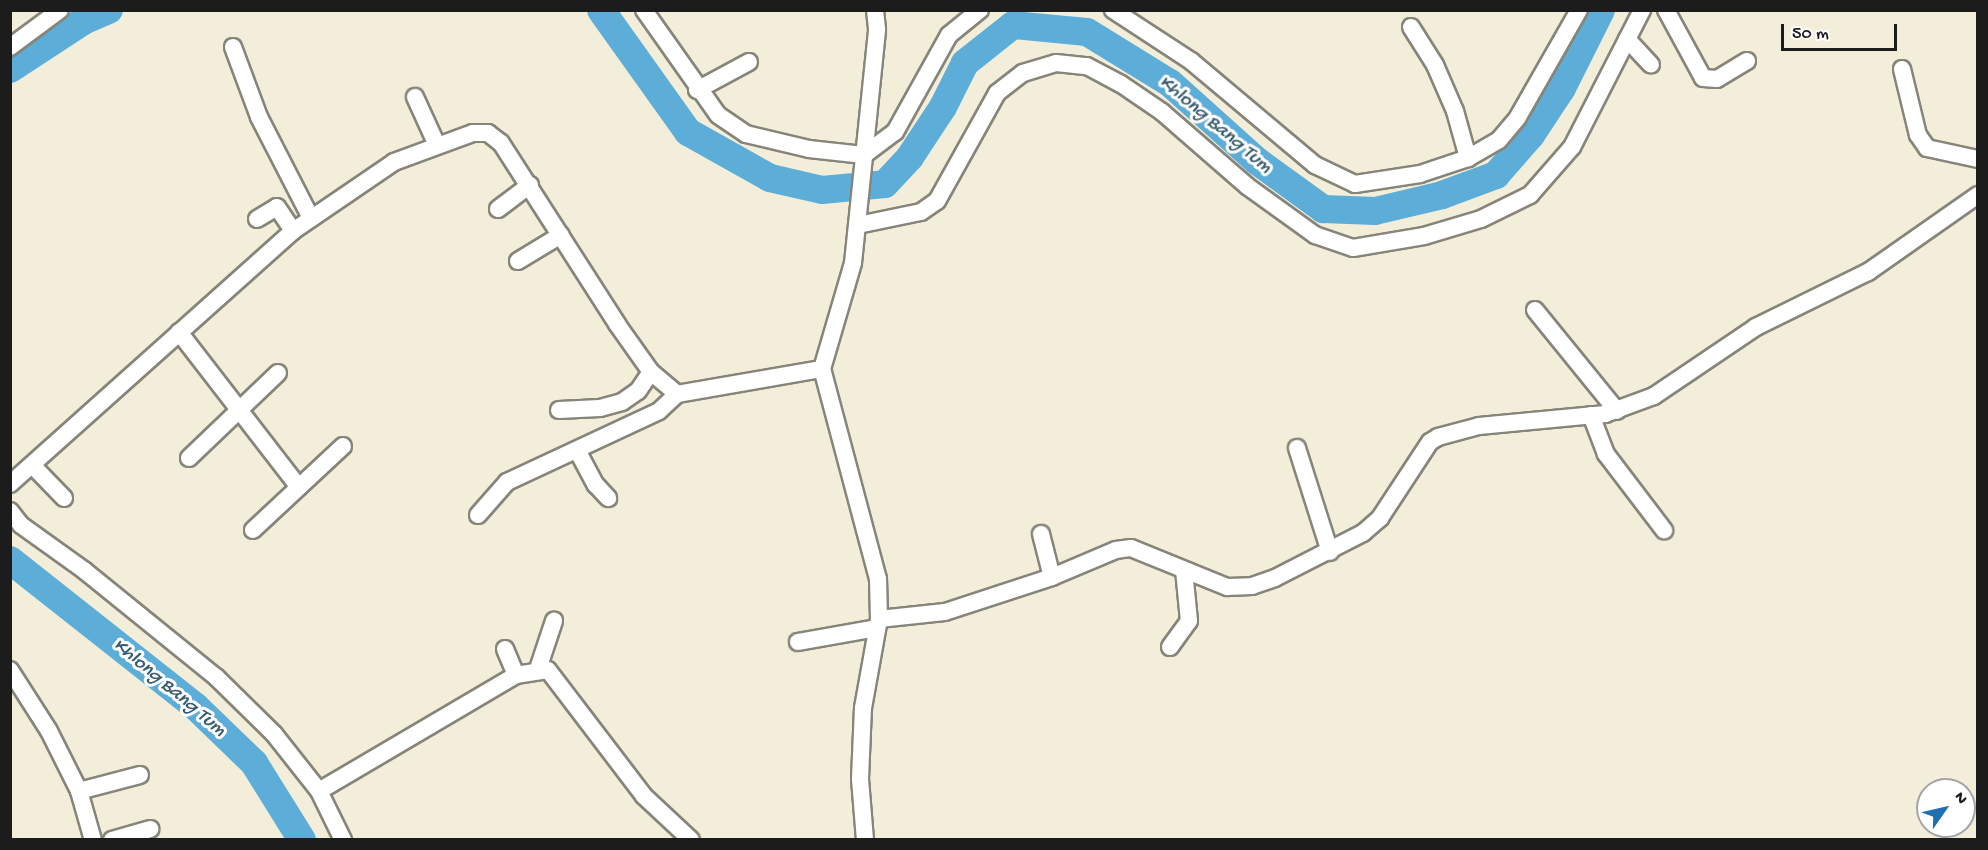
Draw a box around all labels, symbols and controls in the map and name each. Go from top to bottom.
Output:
scale bar [1784,12,1900,50]
text: 50 m [1792,24,1829,45]
water label: Khlong Bang Tum [1154,71,1276,179]
water label: Khlong Bang Tum [108,634,230,742]
north arrow [1916,778,1976,838]
text: N [1949,789,1970,808]

